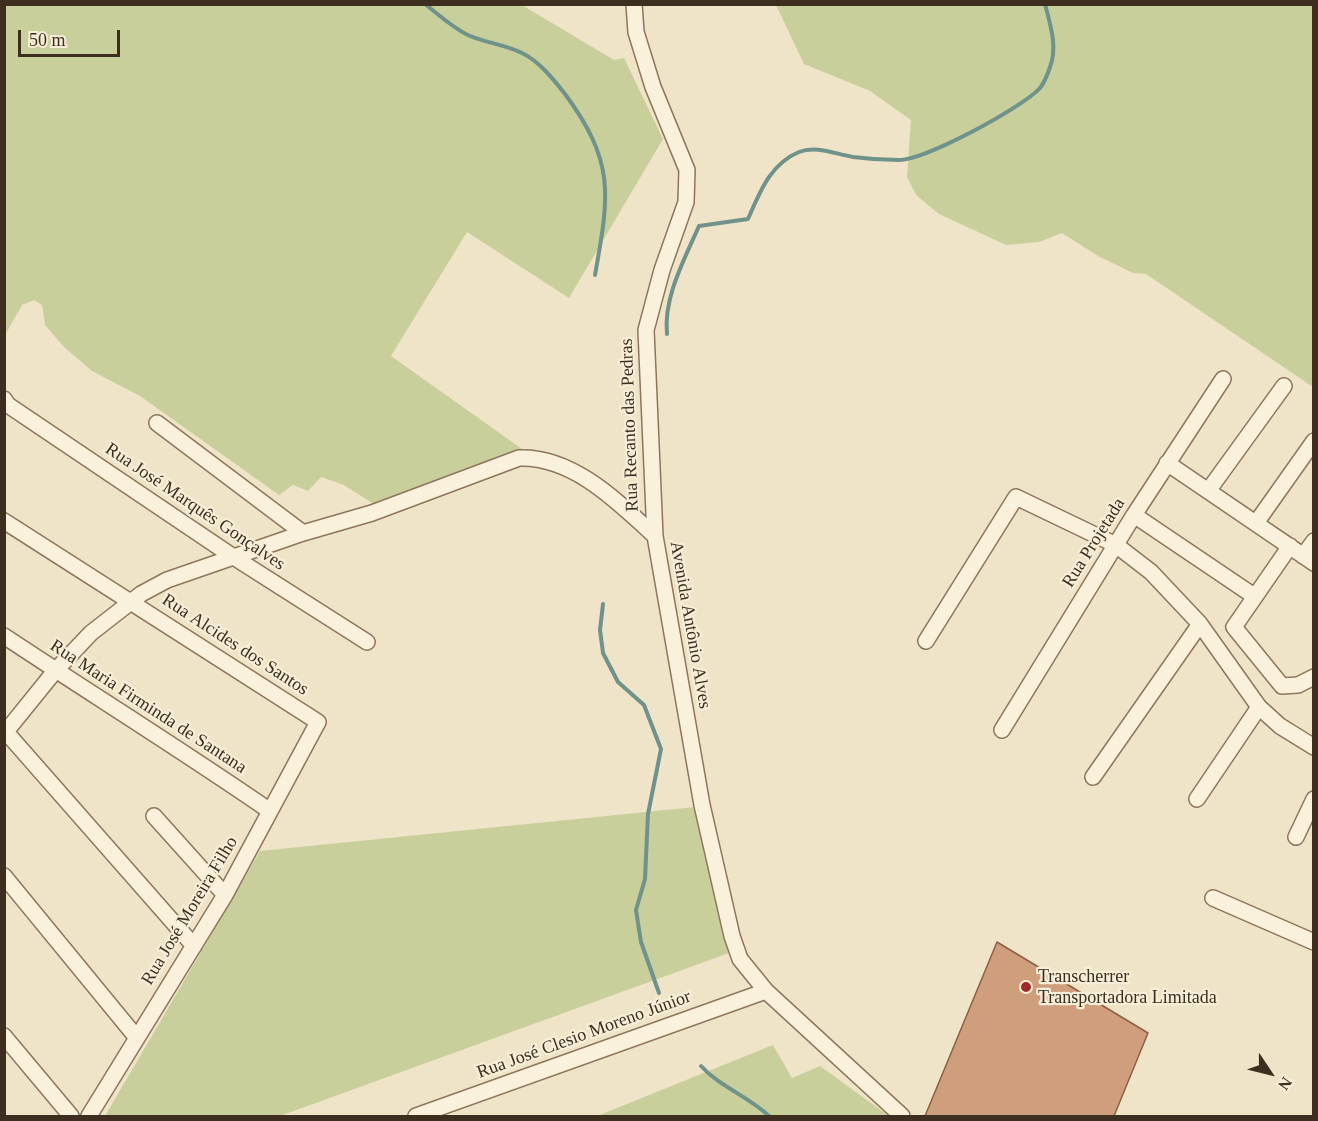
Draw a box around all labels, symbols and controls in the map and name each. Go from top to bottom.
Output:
scale bar [21,18,123,56]
text: 50 m [29,30,66,50]
street label: Rua Recanto das Pedras [616,338,644,512]
street label: Rua José Marquês Gonçalves [101,439,289,575]
street label: Rua Projetada [1058,494,1130,592]
street label: Avenida Antônio Alves [665,540,715,710]
street label: Rua Alcides dos Santos [158,590,312,700]
street label: Rua Maria Firminda de Santana [46,635,250,779]
street label: Rua José Moreira Filho [137,833,243,989]
place label: Transcherrer Transportadora Limitada [1038,966,1217,1008]
marker: Transcherrer Transportadora Limitada [1019,980,1033,994]
street label: Rua José Clesio Moreno Júnior [474,986,694,1084]
north arrow [1240,1043,1300,1103]
text: N [1275,1074,1295,1093]

